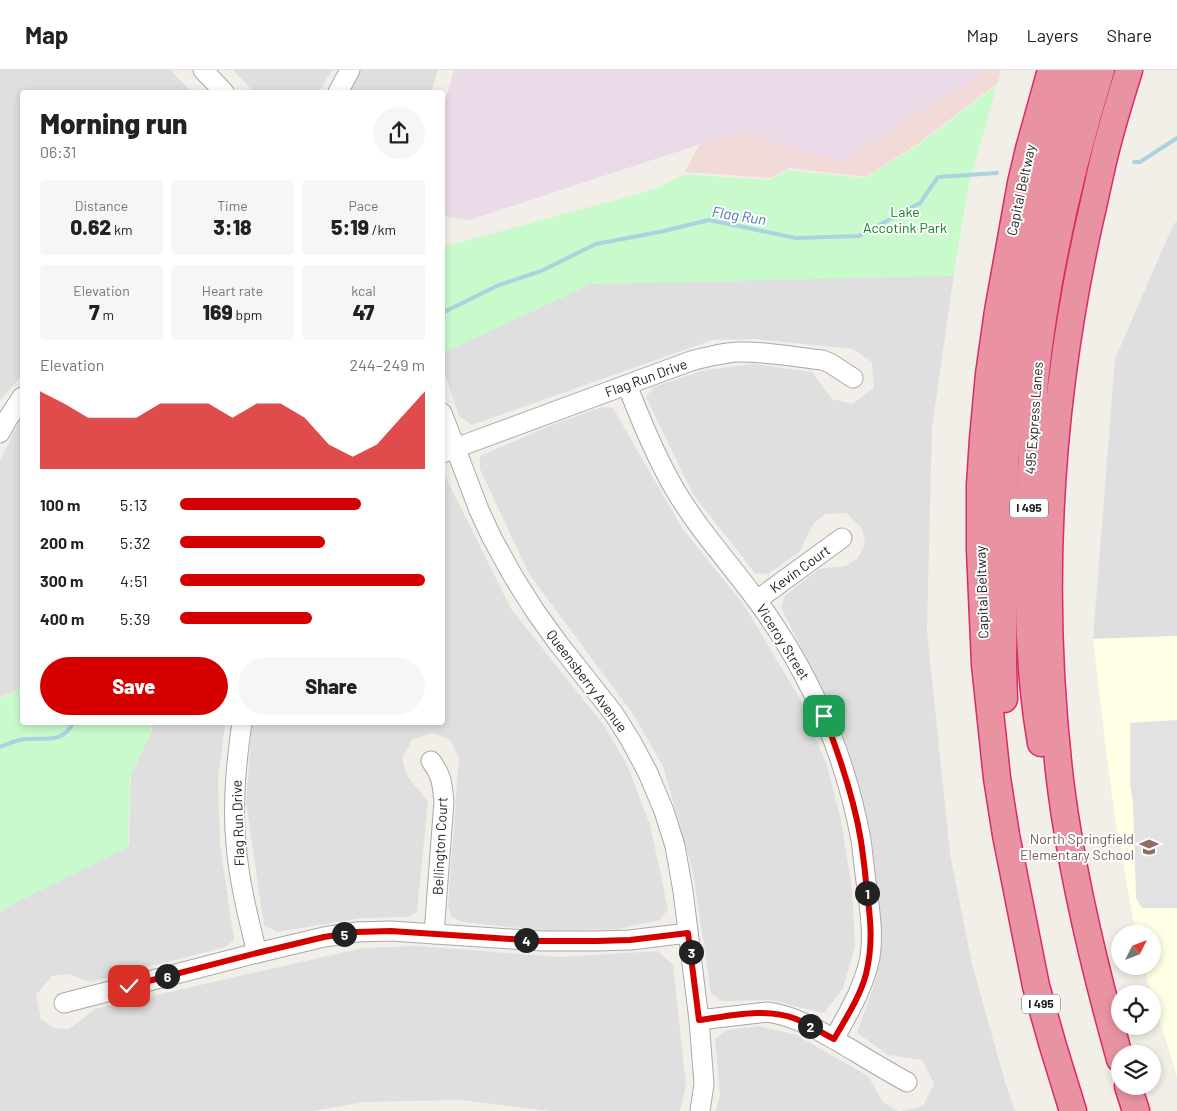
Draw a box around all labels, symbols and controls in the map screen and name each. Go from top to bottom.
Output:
text: Map [25,20,68,49]
text: Map [966,24,998,46]
text: Layers [1026,24,1079,46]
text: Share [1107,24,1152,46]
text: Morning run [40,106,188,140]
button: share [373,107,425,159]
text: 06:31 [40,142,76,161]
street label: Capital Beltway [1003,142,1039,237]
text: Distance [75,197,128,214]
text: Time [217,197,248,214]
text: Pace [348,197,379,214]
water label: Flag Run [711,202,768,228]
park label: Lake Accotink Park [863,203,947,236]
text: 0.62 [70,214,111,239]
text: 3:18 [213,214,252,239]
text: 5:19 [331,214,369,239]
text: km [111,221,133,238]
text: /km [369,221,396,238]
text: Elevation [73,282,130,299]
text: Heart rate [202,282,263,299]
text: kcal [351,282,376,299]
text: 7 [89,299,100,324]
text: 169 [203,299,233,324]
text: 47 [353,299,374,324]
text: m [100,306,114,323]
text: bpm [233,306,262,323]
text: Elevation [40,355,104,374]
text: 244–249 m [349,355,425,374]
street label: Flag Run Drive [602,355,689,400]
street label: 495 Express Lanes [1021,361,1046,475]
text: 100 m [40,495,80,514]
text: 5:13 [120,495,148,514]
road number: I 495 [1010,498,1048,518]
text: 200 m [40,533,84,552]
text: 5:32 [120,533,150,552]
street label: Kevin Court [766,541,833,596]
street label: Capital Beltway [971,545,992,639]
text: 300 m [40,571,83,590]
text: 4:51 [120,571,148,590]
street label: Viceroy Street [753,601,814,683]
text: 400 m [40,609,84,628]
text: 5:39 [120,609,150,628]
street label: Queensberry Avenue [543,626,632,735]
button: Save [40,657,228,715]
button: Share [238,657,425,715]
pin [803,695,845,737]
icon: arrive [810,702,838,730]
street label: Flag Run Drive [228,780,247,866]
street label: Bellington Court [428,797,451,895]
place label: North Springfield Elementary School [1020,830,1134,863]
school or university icon: North Springfield Elementary School [1138,836,1160,858]
pin: 1 [854,880,880,906]
text: 1 [865,885,870,902]
pin: 5 [332,922,356,946]
north arrow [1111,925,1161,975]
map controls [1111,925,1161,1095]
text: 5 [341,926,348,943]
pin: 4 [514,928,538,952]
text: 4 [522,932,531,949]
pin: 3 [678,940,704,964]
text: 3 [688,944,695,961]
pin: 6 [154,964,180,988]
pin [108,965,150,1007]
text: 6 [164,968,171,985]
icon: check [115,972,143,1000]
button: locate [1111,985,1161,1035]
road number: I 495 [1022,994,1060,1014]
pin: 2 [798,1014,822,1038]
text: 2 [807,1018,814,1035]
button: layers [1111,1045,1161,1095]

